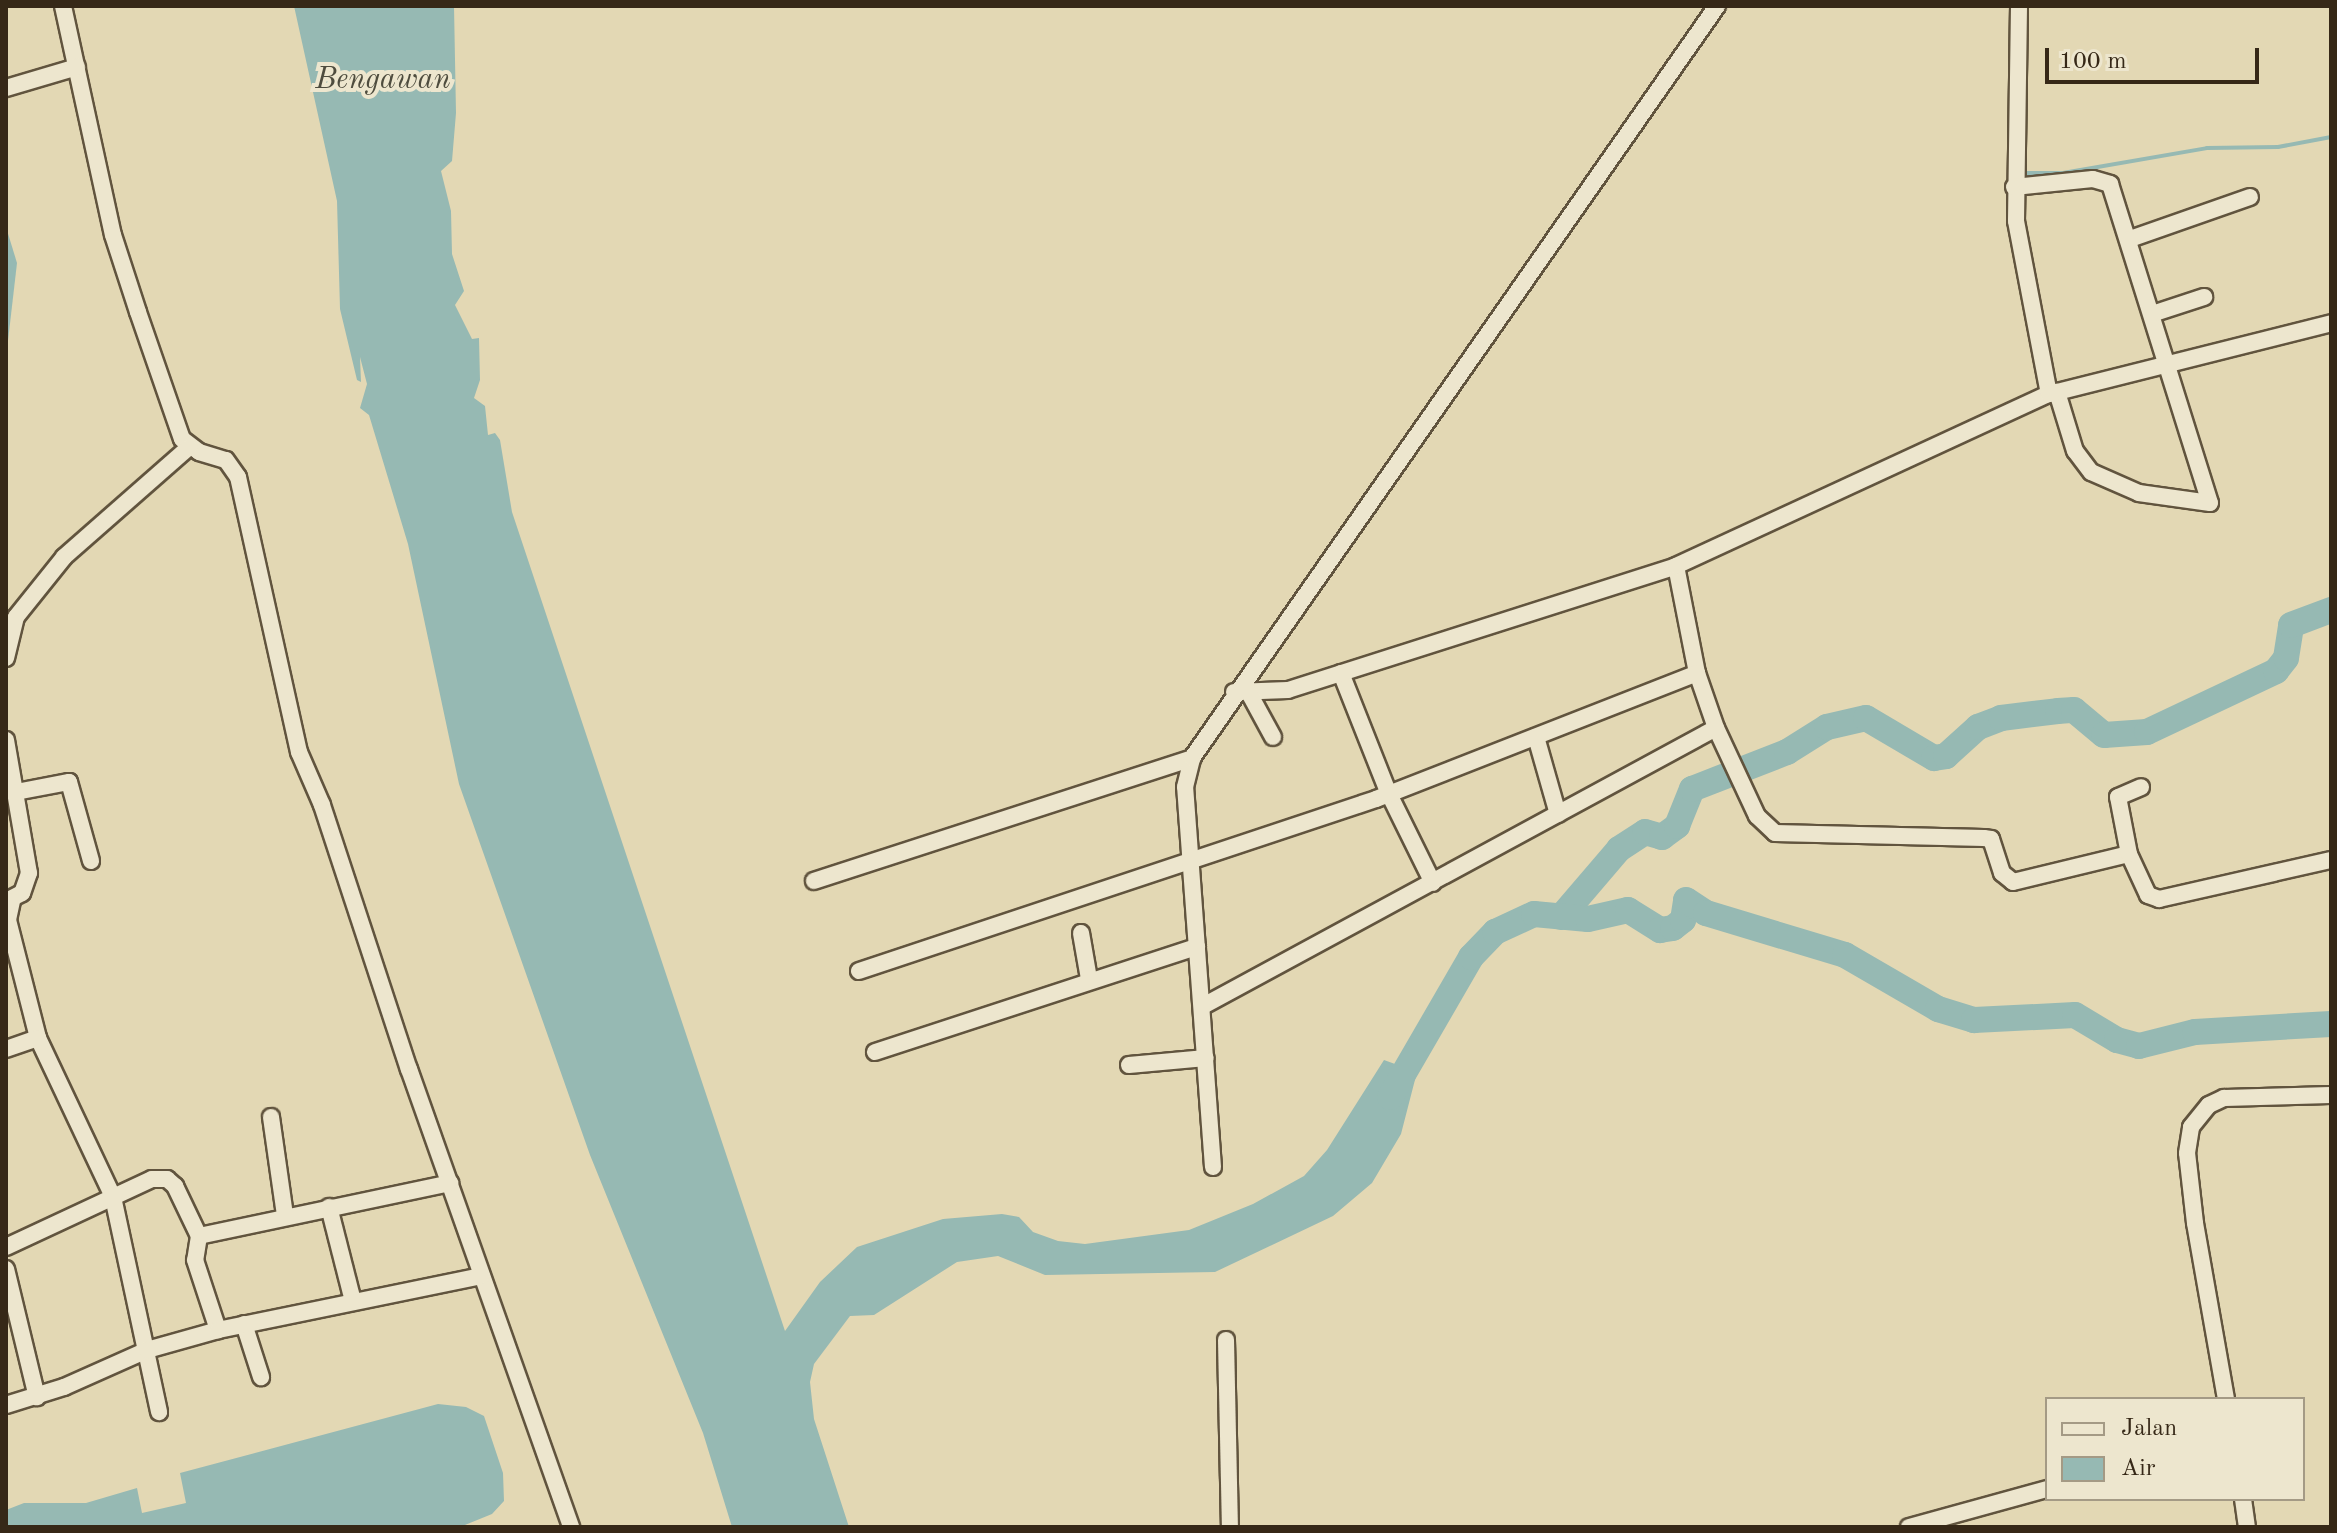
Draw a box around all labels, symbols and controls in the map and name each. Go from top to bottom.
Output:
scale bar [2049,32,2263,82]
text: 100 m [2059,50,2127,74]
water label: Bengawan [315,62,451,98]
legend [2045,1397,2305,1501]
text: Jalan [2121,1417,2177,1441]
text: Air [2121,1457,2156,1481]

